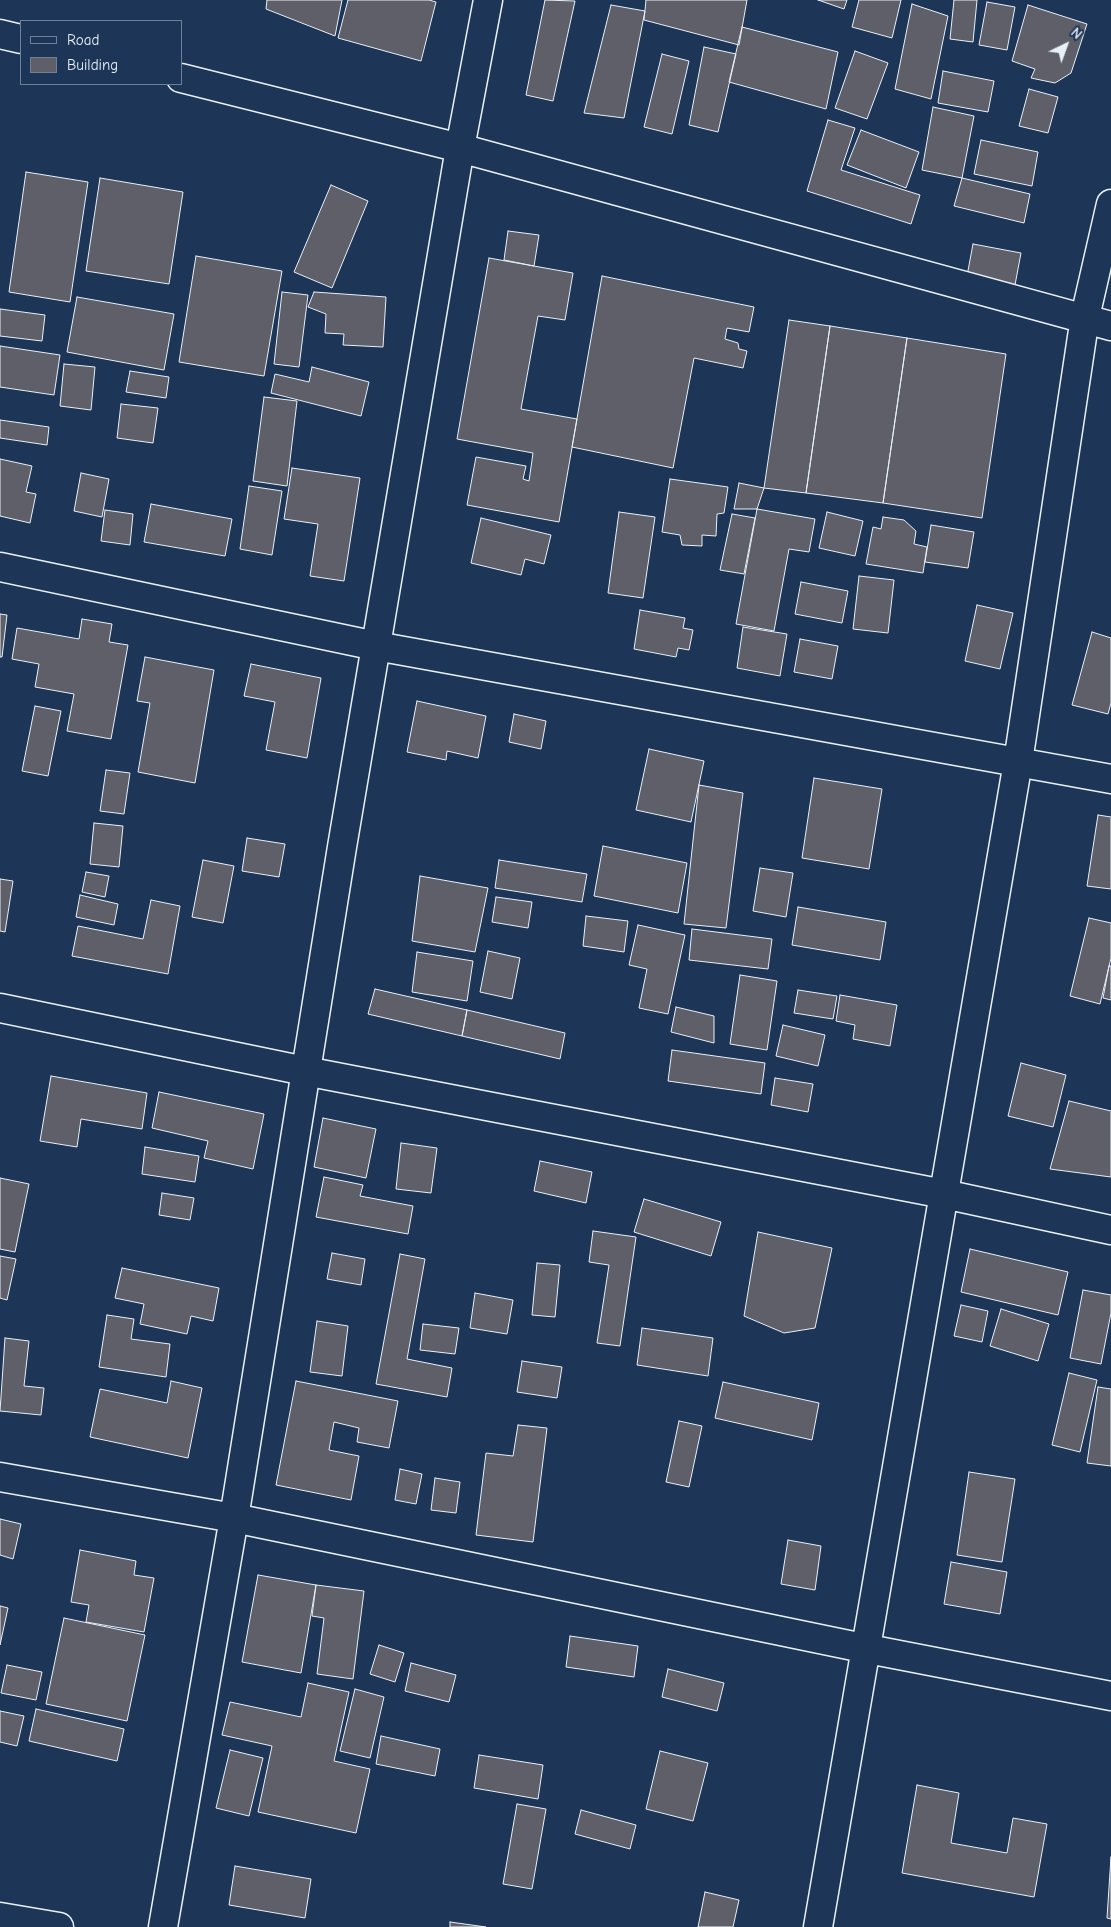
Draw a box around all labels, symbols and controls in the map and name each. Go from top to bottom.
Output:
legend [20,20,182,85]
north arrow [1041,20,1091,70]
text: N [1067,24,1085,43]
text: Road [67,31,99,49]
text: Building [67,56,118,74]

